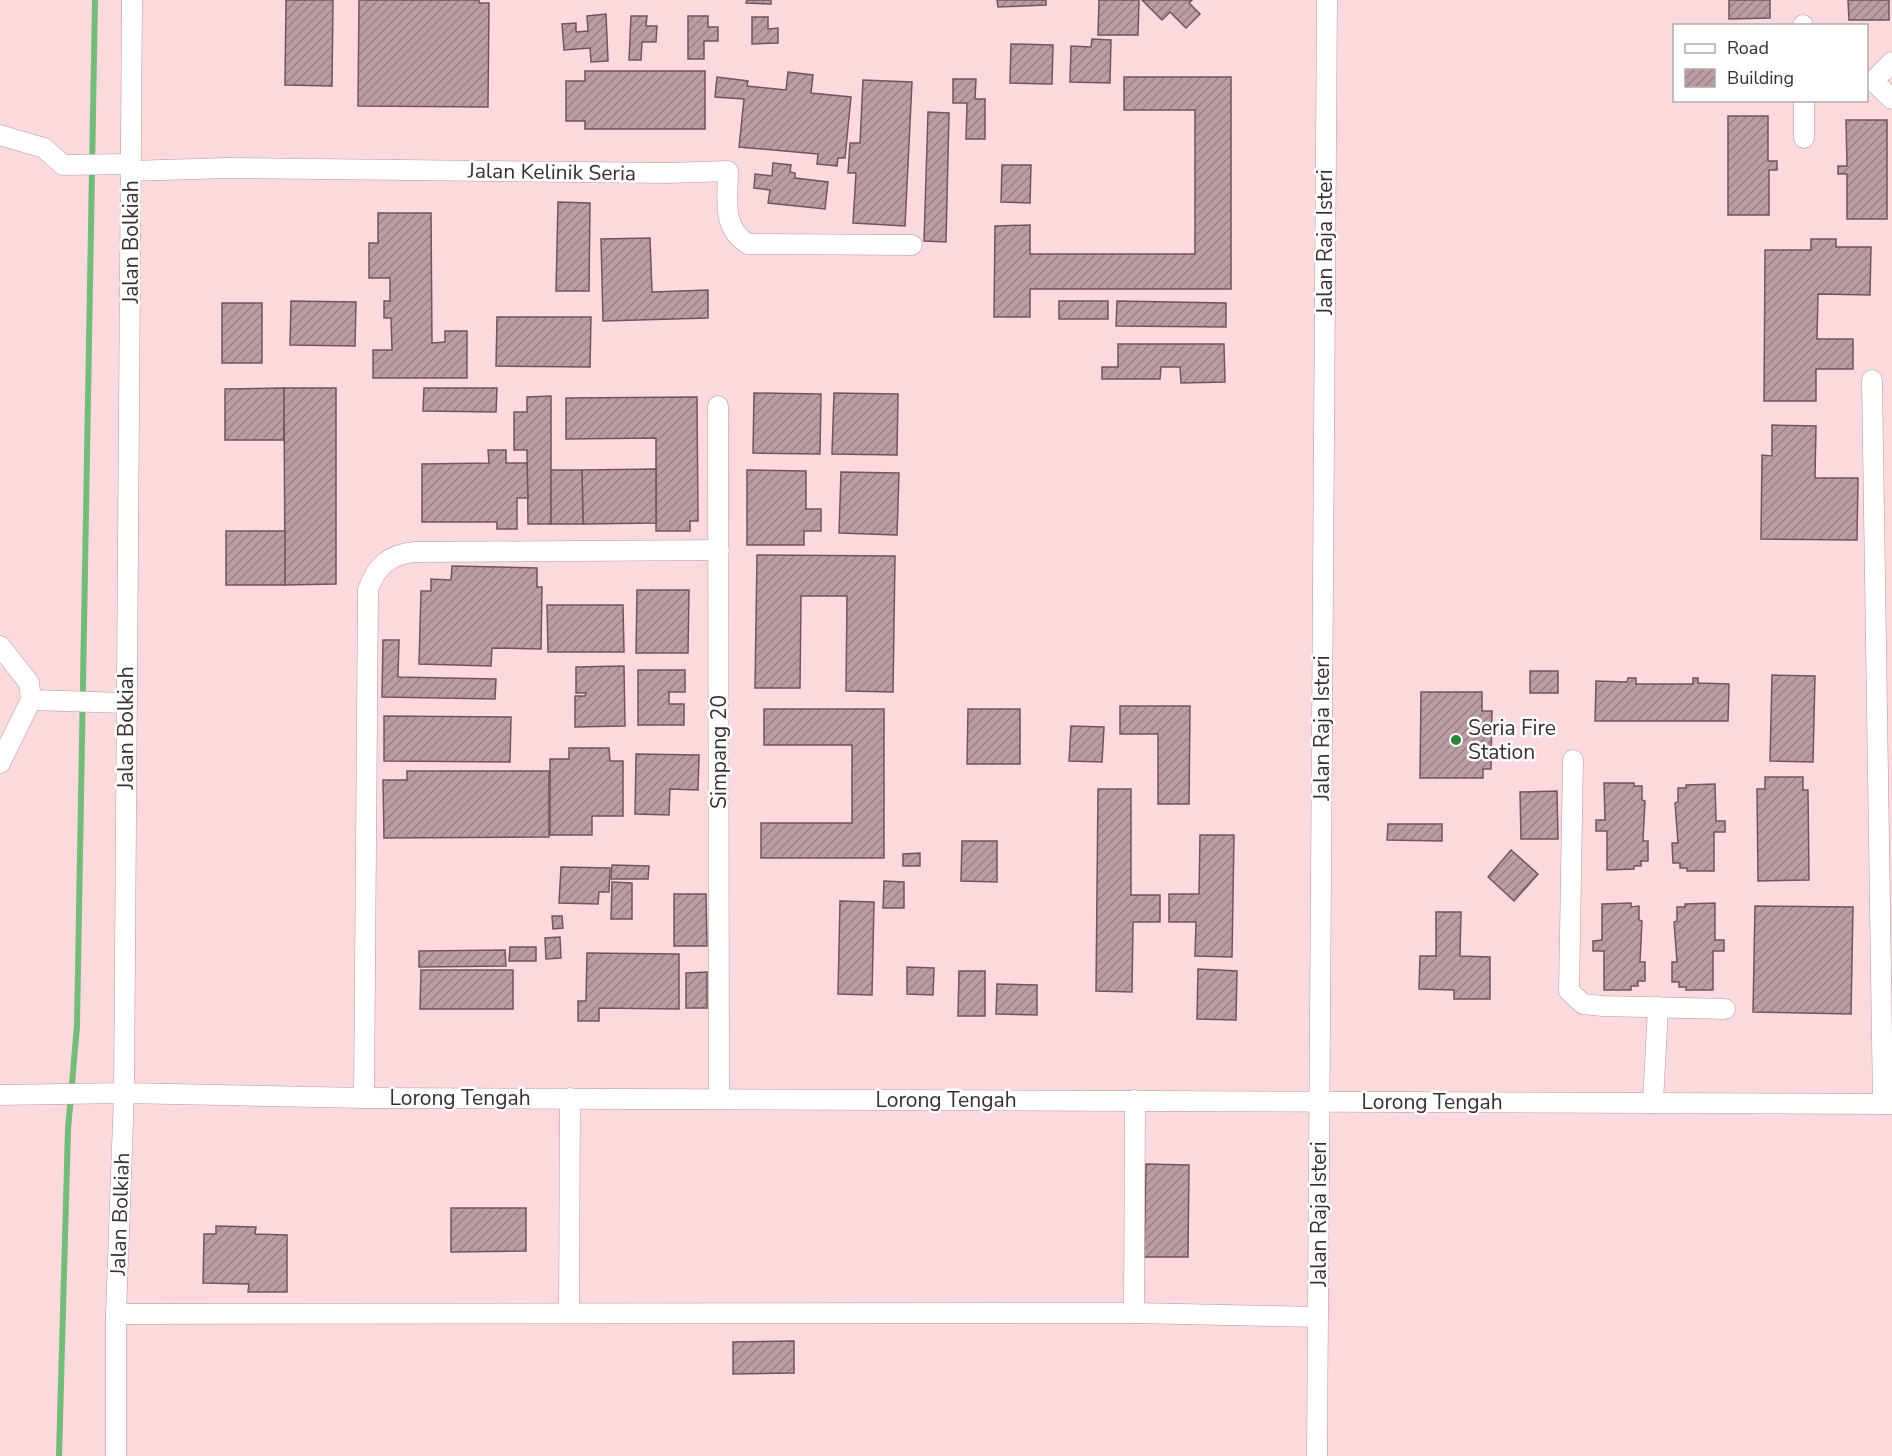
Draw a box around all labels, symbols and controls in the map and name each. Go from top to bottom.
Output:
legend [1673,24,1868,102]
text: Road [1727,36,1769,60]
text: Building [1727,66,1794,90]
street label: Jalan Kelinik Seria [467,157,636,187]
street label: Jalan Raja Isteri [1311,169,1339,316]
street label: Jalan Bolkiah [117,180,145,305]
street label: Jalan Raja Isteri [1308,655,1336,802]
street label: Jalan Bolkiah [112,666,140,791]
street label: Simpang 20 [705,695,733,809]
place label: Seria Fire Station [1468,714,1556,766]
marker: Seria Fire Station [1449,733,1463,747]
street label: Lorong Tengah [389,1084,531,1112]
street label: Lorong Tengah [875,1086,1017,1114]
street label: Lorong Tengah [1361,1088,1503,1116]
street label: Jalan Raja Isteri [1305,1141,1333,1288]
street label: Jalan Bolkiah [104,1152,136,1277]

